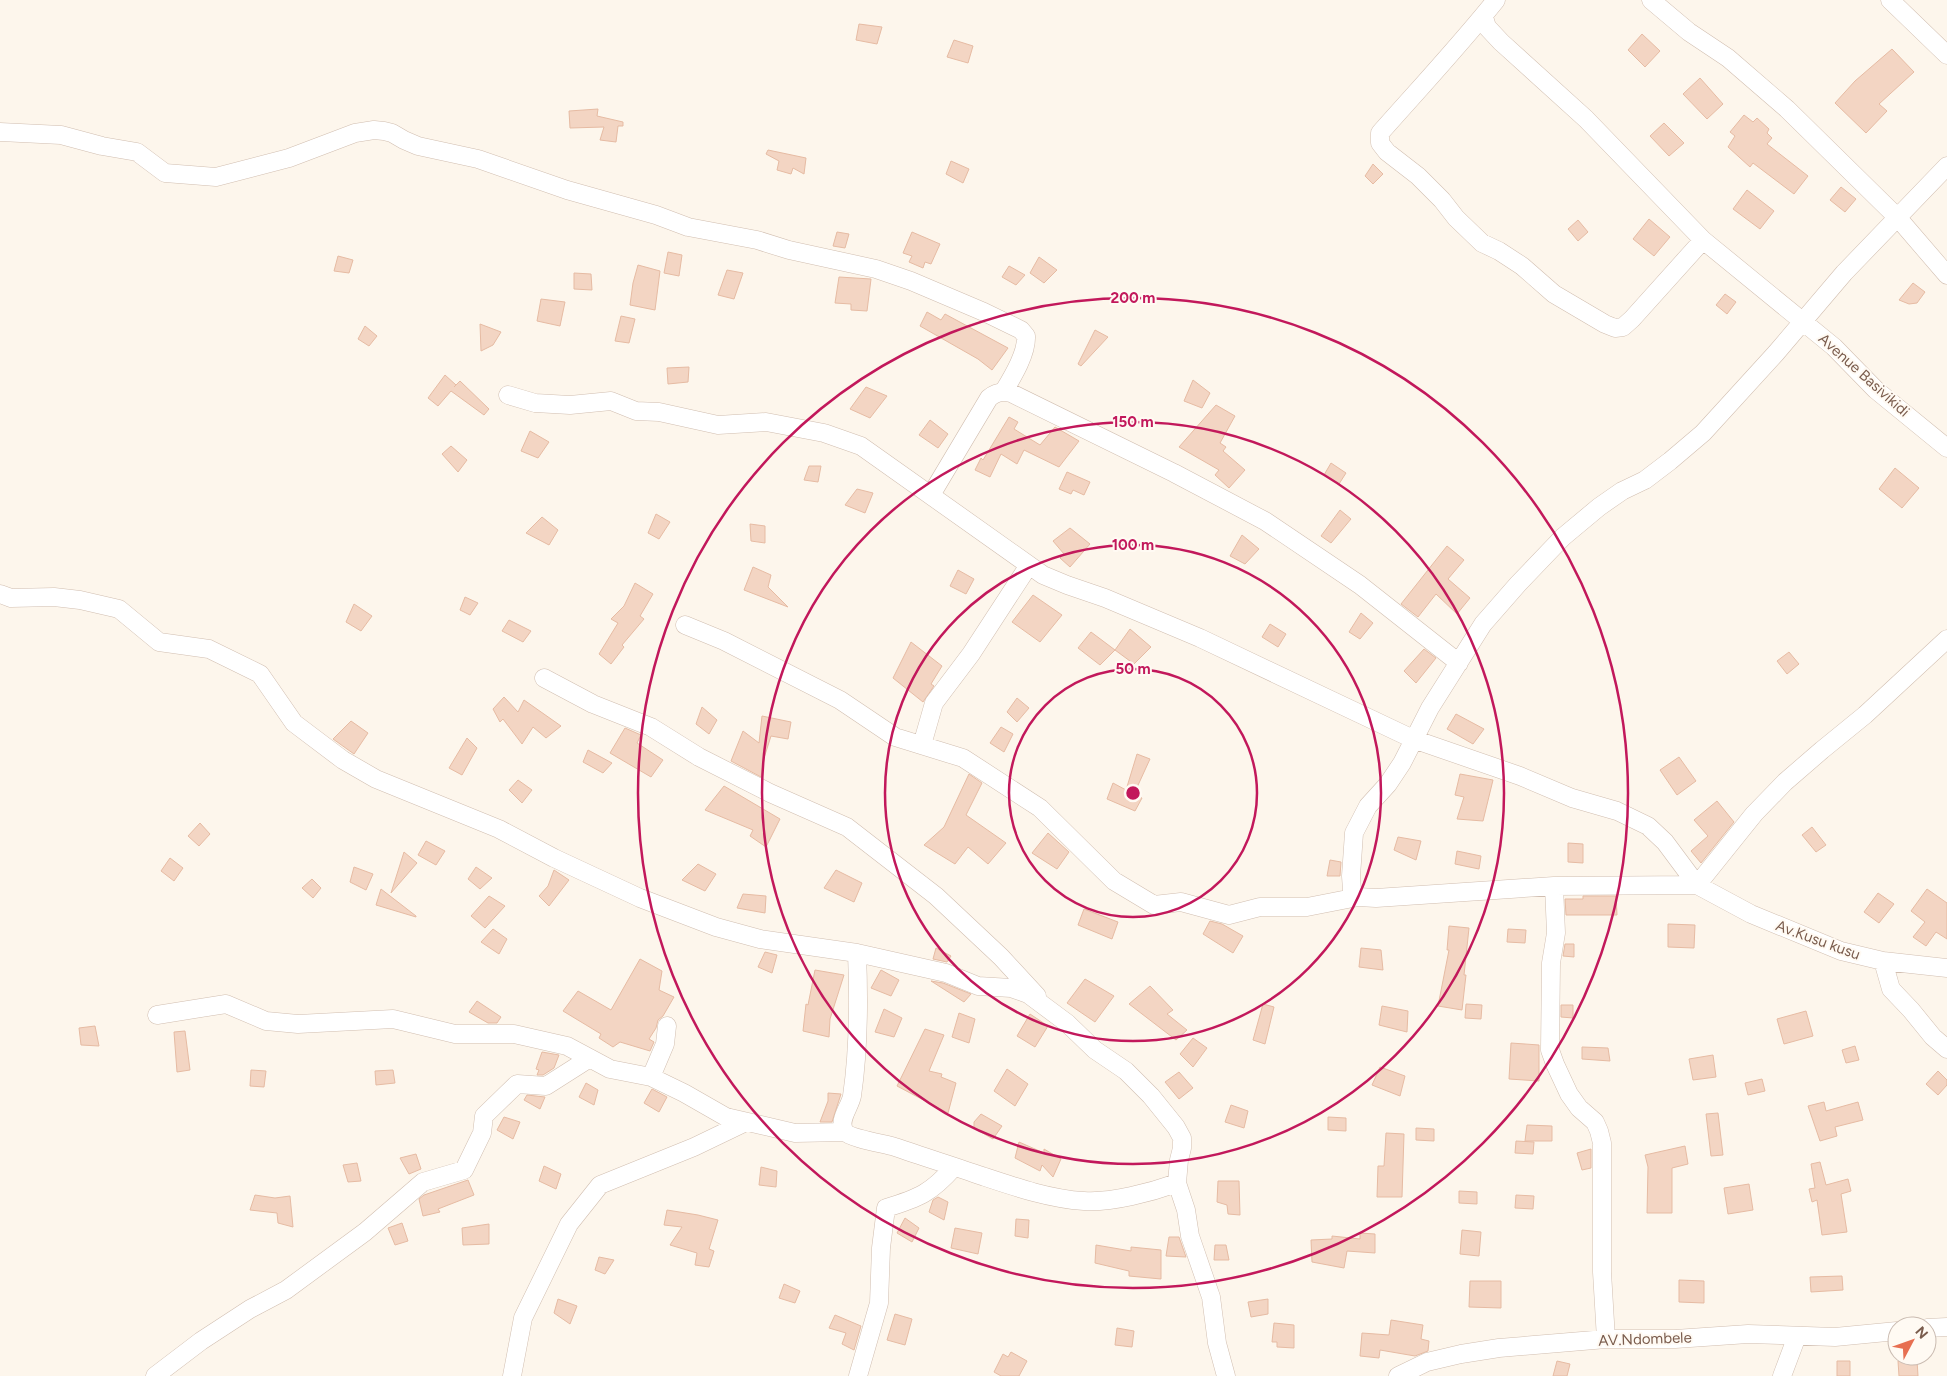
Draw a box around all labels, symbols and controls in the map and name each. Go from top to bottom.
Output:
text: 200 m [1111,289,1155,307]
street label: Avenue Basivikidi [1815,329,1913,421]
text: 150 m [1112,413,1154,431]
text: 100 m [1112,536,1154,554]
text: 50 m [1115,660,1151,678]
centre of rings [1124,784,1142,802]
street label: Av.Kusu kusu [1773,916,1863,964]
north arrow [1887,1316,1937,1366]
text: N [1911,1323,1931,1342]
street label: AV.Ndombele [1598,1328,1692,1350]

